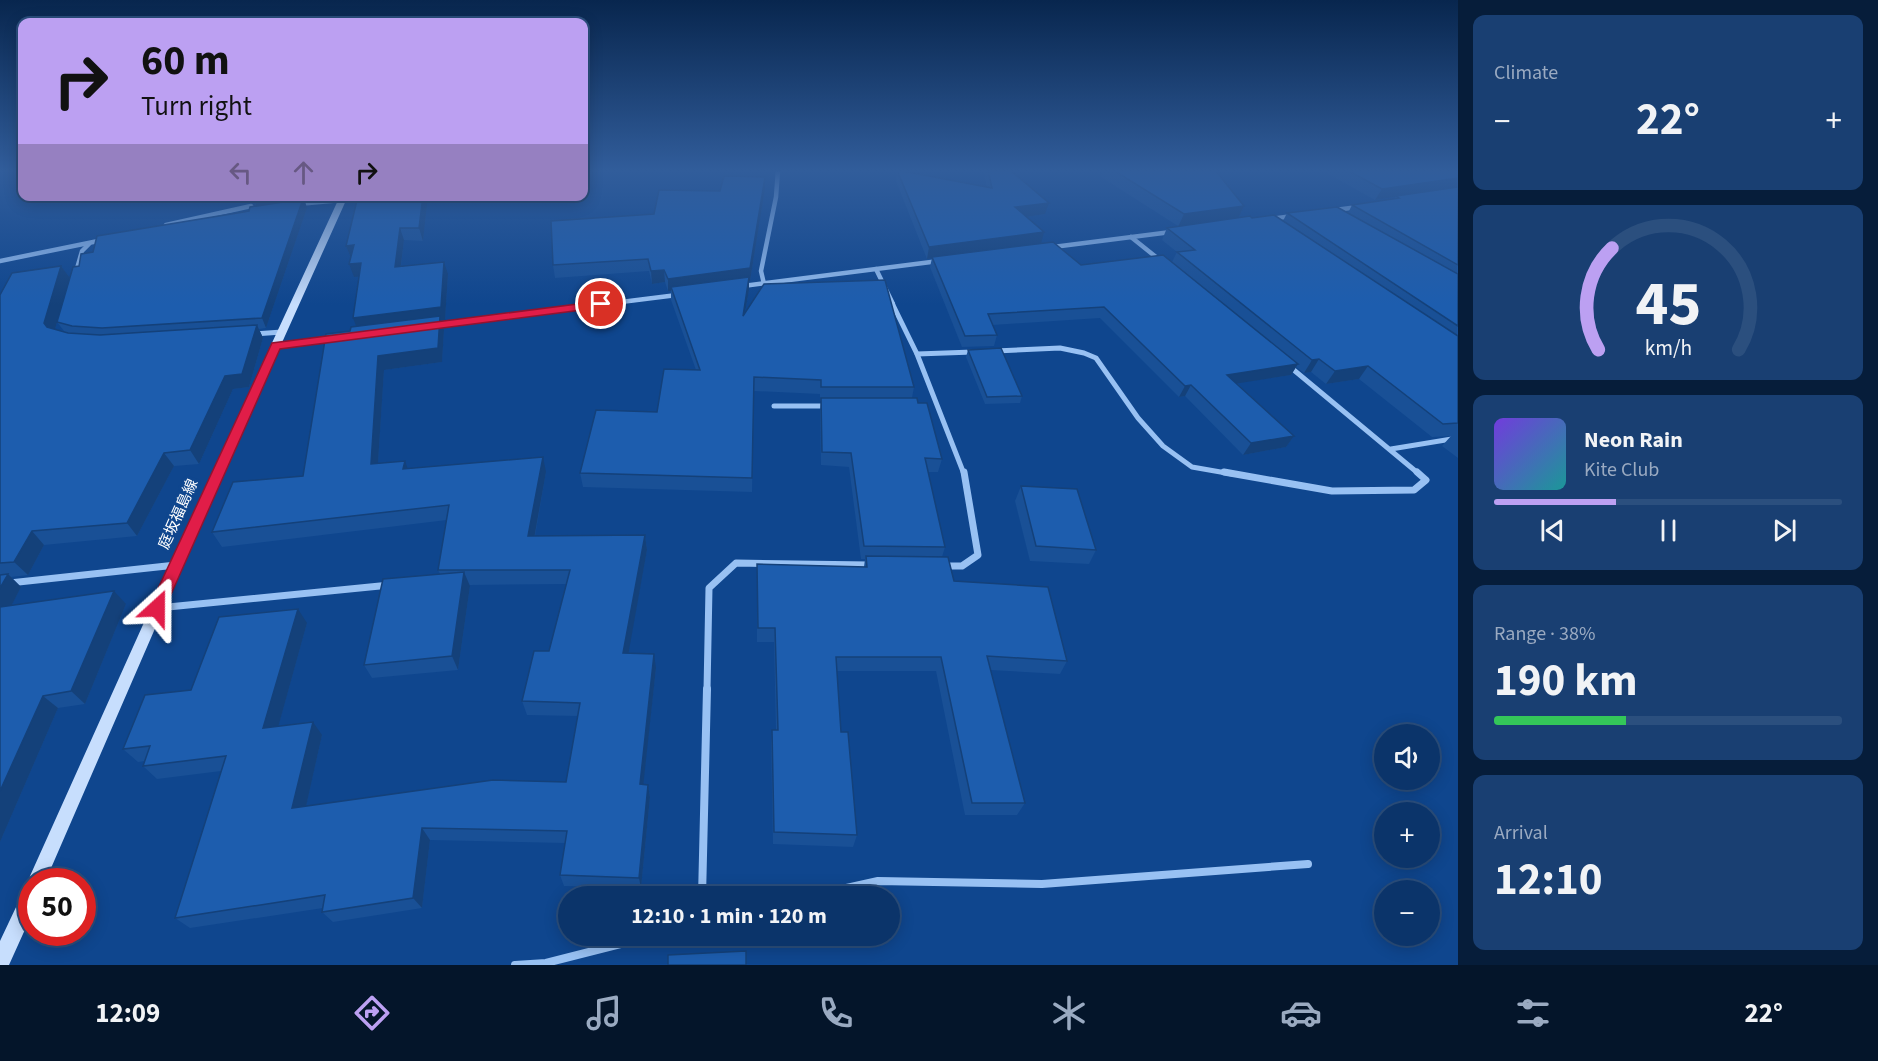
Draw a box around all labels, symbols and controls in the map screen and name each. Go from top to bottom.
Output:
text: 60 m [141,31,230,91]
icon: right [42,42,120,120]
text: Climate [1494,59,1558,87]
text: Turn right [141,87,252,126]
text: 22° [1636,88,1700,152]
text: − [1494,98,1510,145]
text: + [1826,98,1842,145]
icon: left [224,156,257,189]
icon: ahead [287,156,320,189]
icon: right [350,156,383,189]
text: 45 [1635,260,1701,349]
pin [575,278,626,329]
icon: arrive [584,287,617,320]
text: km/h [1644,333,1692,364]
text: Neon Rain [1584,424,1683,456]
text: Kite Club [1584,456,1659,484]
street label: 庭坂福島線 [154,476,203,553]
icon: previous [1536,514,1569,547]
icon: pause [1652,514,1685,547]
icon: next [1768,514,1801,547]
position arrow [125,576,189,640]
text: Range · 38% [1494,620,1595,648]
text: 190 km [1494,649,1638,713]
map controls [1374,724,1440,946]
button: sound [1374,724,1440,790]
button: + [1374,802,1440,868]
text: Arrival [1494,819,1548,847]
text: 12:10 [1494,848,1603,912]
speed limit sign: 50 [18,868,96,946]
button: − [1374,880,1440,946]
text: 12:10 · 1 min · 120 m [631,900,827,932]
icon: directions [351,992,393,1034]
icon: music [583,992,625,1034]
icon: phone [815,992,857,1034]
icon: climate [1048,992,1090,1034]
icon: car [1280,992,1322,1034]
icon: filters [1512,992,1554,1034]
text: 12:09 [95,994,160,1033]
text: 22° [1744,994,1783,1033]

